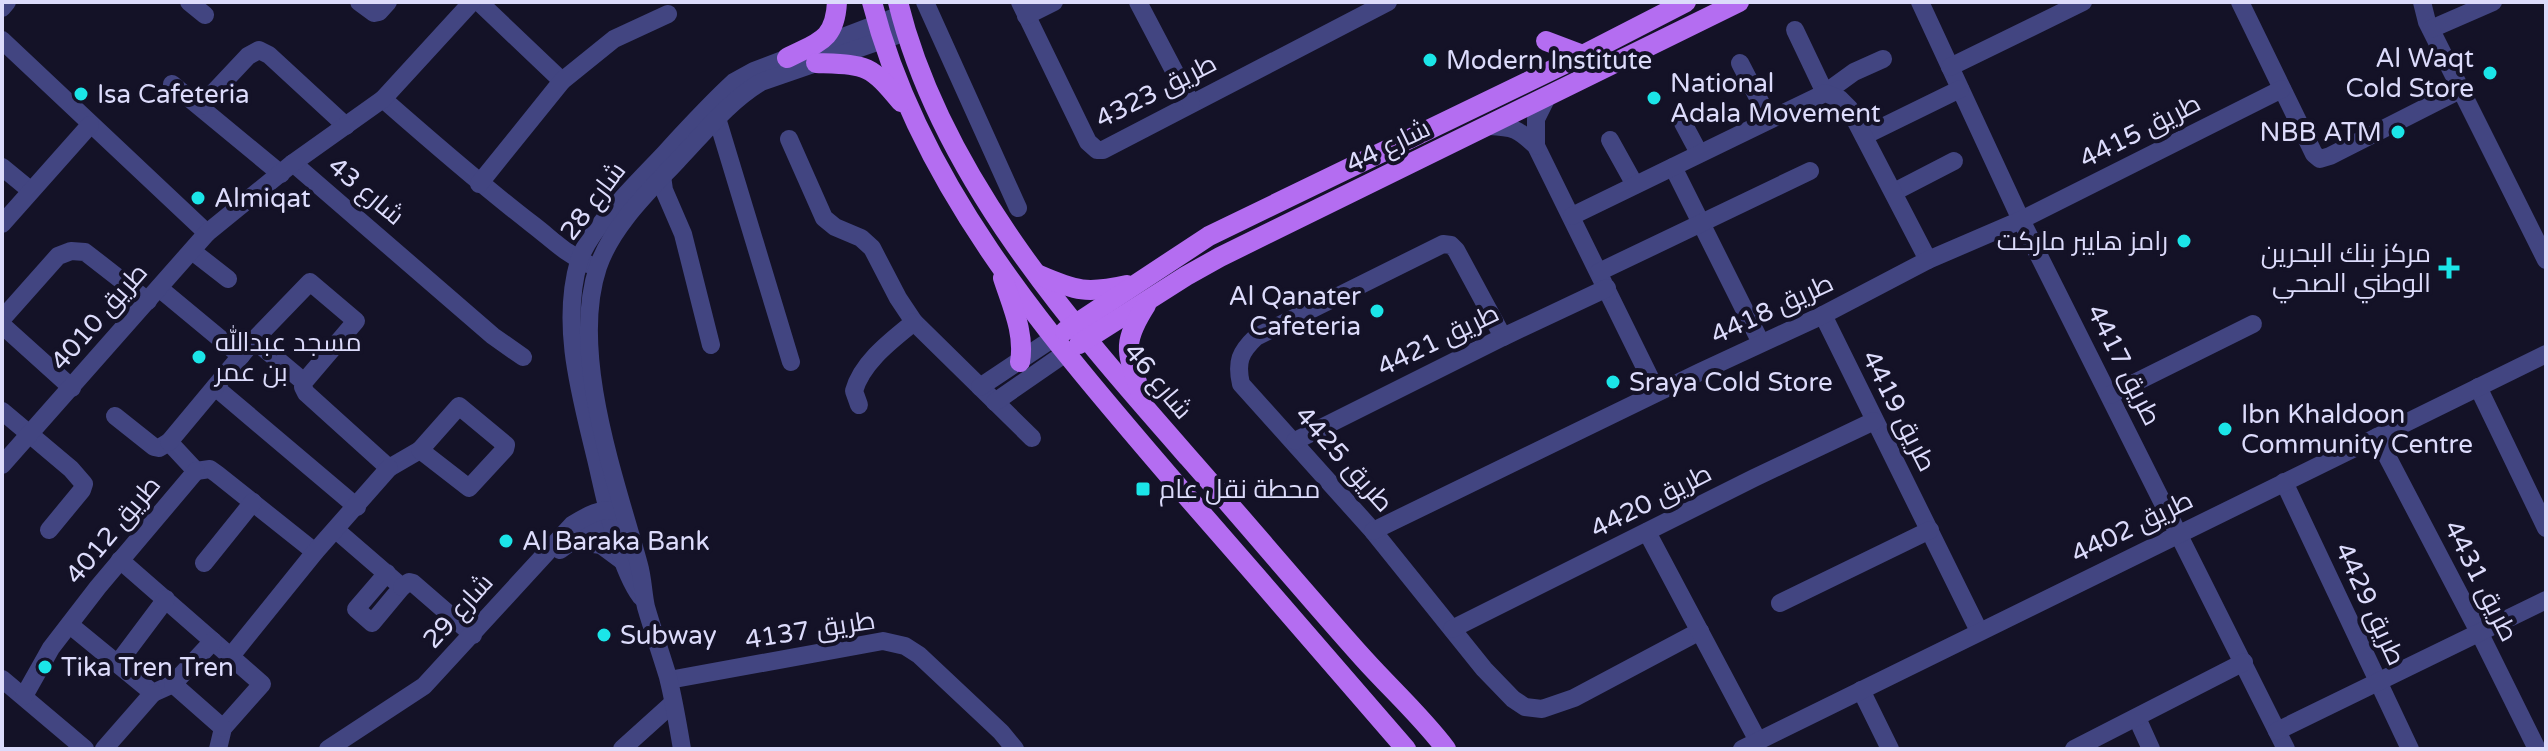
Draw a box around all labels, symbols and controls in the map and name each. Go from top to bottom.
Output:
place label: Al Waqt Cold Store [2346,43,2474,104]
place label: Modern Institute [1446,45,1652,76]
street label: طريق 4323 [1090,47,1222,135]
marker: Modern Institute [1421,51,1439,69]
marker: Al Waqt Cold Store [2481,64,2499,82]
place label: National Adala Movement [1670,68,1881,129]
place label: Isa Cafeteria [97,79,250,110]
marker: Isa Cafeteria [72,85,90,103]
street label: طريق 4415 [2074,87,2206,175]
marker: National Adala Movement [1645,89,1663,107]
street label: شارع 44 [1341,112,1436,181]
place label: NBB ATM [2260,117,2382,148]
marker: NBB ATM [2389,123,2407,141]
street label: شارع 43 [321,150,410,232]
street label: شارع 28 [554,156,633,247]
place label: Almiqat [214,183,311,214]
marker: Almiqat [189,189,207,207]
place label: رامز هايبر ماركت [1997,226,2168,257]
marker: رامز هايبر ماركت [2175,232,2193,250]
place label: مركز بنك البحرين الوطني الصحي [2261,238,2431,304]
street label: طريق 4010 [44,257,154,377]
marker: مركز بنك البحرين الوطني الصحي [2438,257,2460,279]
street label: طريق 4418 [1706,267,1838,351]
place label: Al Qanater Cafeteria [1229,281,1361,342]
street label: طريق 4421 [1372,297,1504,383]
street label: طريق 4417 [2080,299,2168,431]
marker: Al Qanater Cafeteria [1368,302,1386,320]
place label: مسجد عبدالله بن عمر [213,325,362,388]
street label: شارع 46 [1117,337,1199,426]
street label: طريق 4419 [1855,345,1943,477]
marker: مسجد عبدالله بن عمر [190,348,208,366]
place label: Sraya Cold Store [1629,367,1833,398]
marker: Sraya Cold Store [1604,373,1622,391]
place label: Ibn Khaldoon Community Centre [2241,399,2473,460]
street label: طريق 4425 [1288,400,1400,518]
marker: Ibn Khaldoon Community Centre [2216,420,2234,438]
street label: طريق 4420 [1585,457,1717,545]
street label: طريق 4012 [59,470,167,590]
place label: محطة نقل عام [1159,474,1320,507]
marker: محطة نقل عام [1134,480,1152,498]
street label: طريق 4402 [2066,484,2198,570]
street label: طريق 4431 [2437,515,2525,647]
place label: Al Baraka Bank [522,526,710,557]
marker: Al Baraka Bank [497,532,515,550]
street label: طريق 4429 [2328,538,2412,670]
street label: شارع 29 [416,567,500,655]
street label: طريق 4137 [743,604,877,656]
place label: Subway [620,620,717,651]
marker: Subway [595,626,613,644]
place label: Tika Tren Tren [61,652,234,683]
marker: Tika Tren Tren [36,658,54,676]

